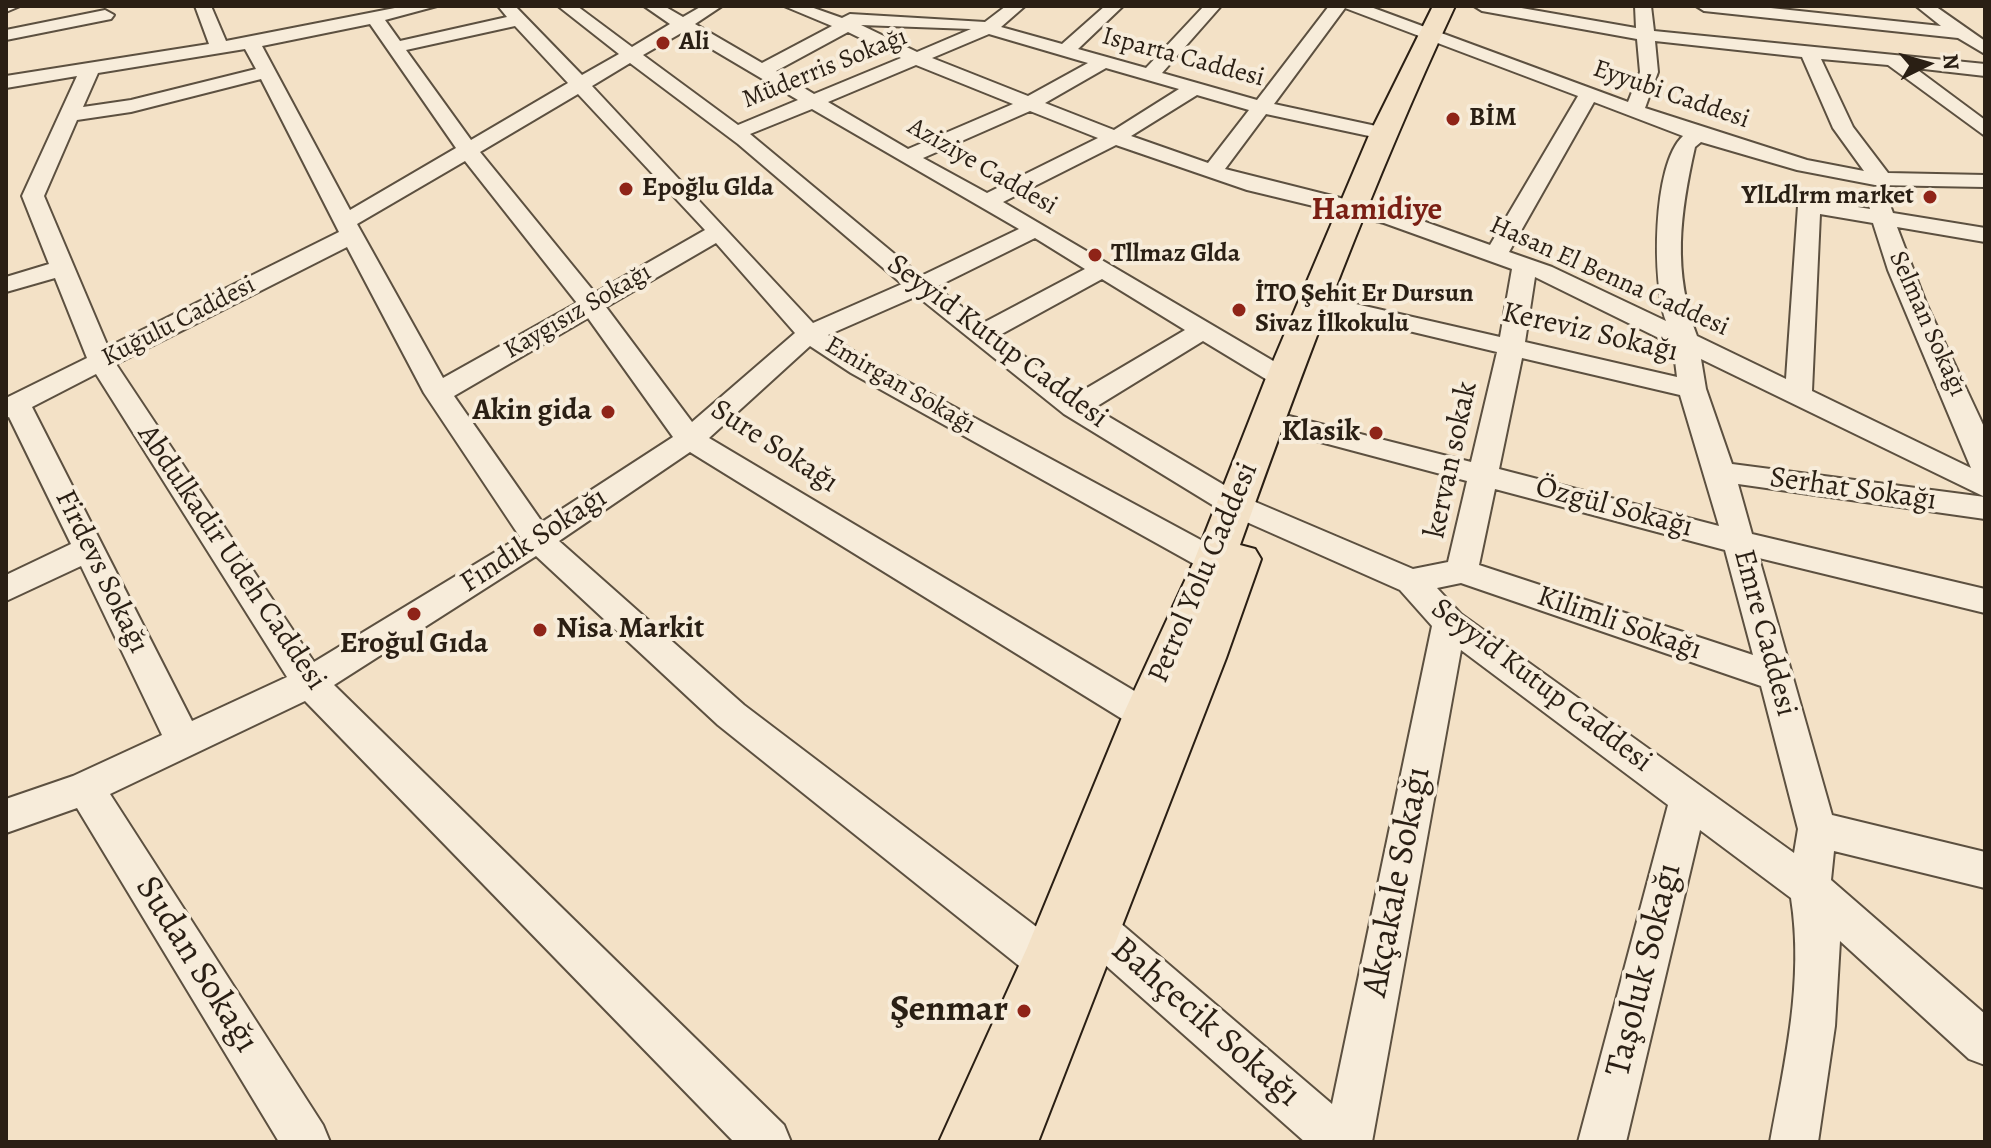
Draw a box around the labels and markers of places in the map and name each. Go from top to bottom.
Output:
place label: Ali [679,27,710,59]
marker: Ali [654,34,672,52]
place label: BİM [1469,103,1517,135]
marker: BİM [1444,110,1462,128]
place label: Epoğlu Glda [642,173,774,205]
marker: Epoğlu Glda [617,180,635,198]
place label: YlLdlrm market [1741,181,1914,213]
marker: YlLdlrm market [1921,188,1939,206]
place label: Tllmaz Glda [1111,239,1240,271]
marker: Tllmaz Glda [1086,246,1104,264]
place label: İTO Şehit Er Dursun Sivaz İlkokulu [1255,279,1474,340]
marker: İTO Şehit Er Dursun Sivaz İlkokulu [1230,301,1248,319]
place label: Akin gida [472,394,592,430]
marker: Akin gida [599,403,617,421]
place label: Klasik [1281,415,1360,451]
marker: Klasik [1367,424,1385,442]
marker: Eroğul Gıda [405,605,423,623]
place label: Nisa Markit [556,612,704,648]
marker: Nisa Markit [531,621,549,639]
place label: Eroğul Gıda [340,627,488,663]
place label: Şenmar [890,989,1008,1033]
marker: Şenmar [1015,1002,1033,1020]

